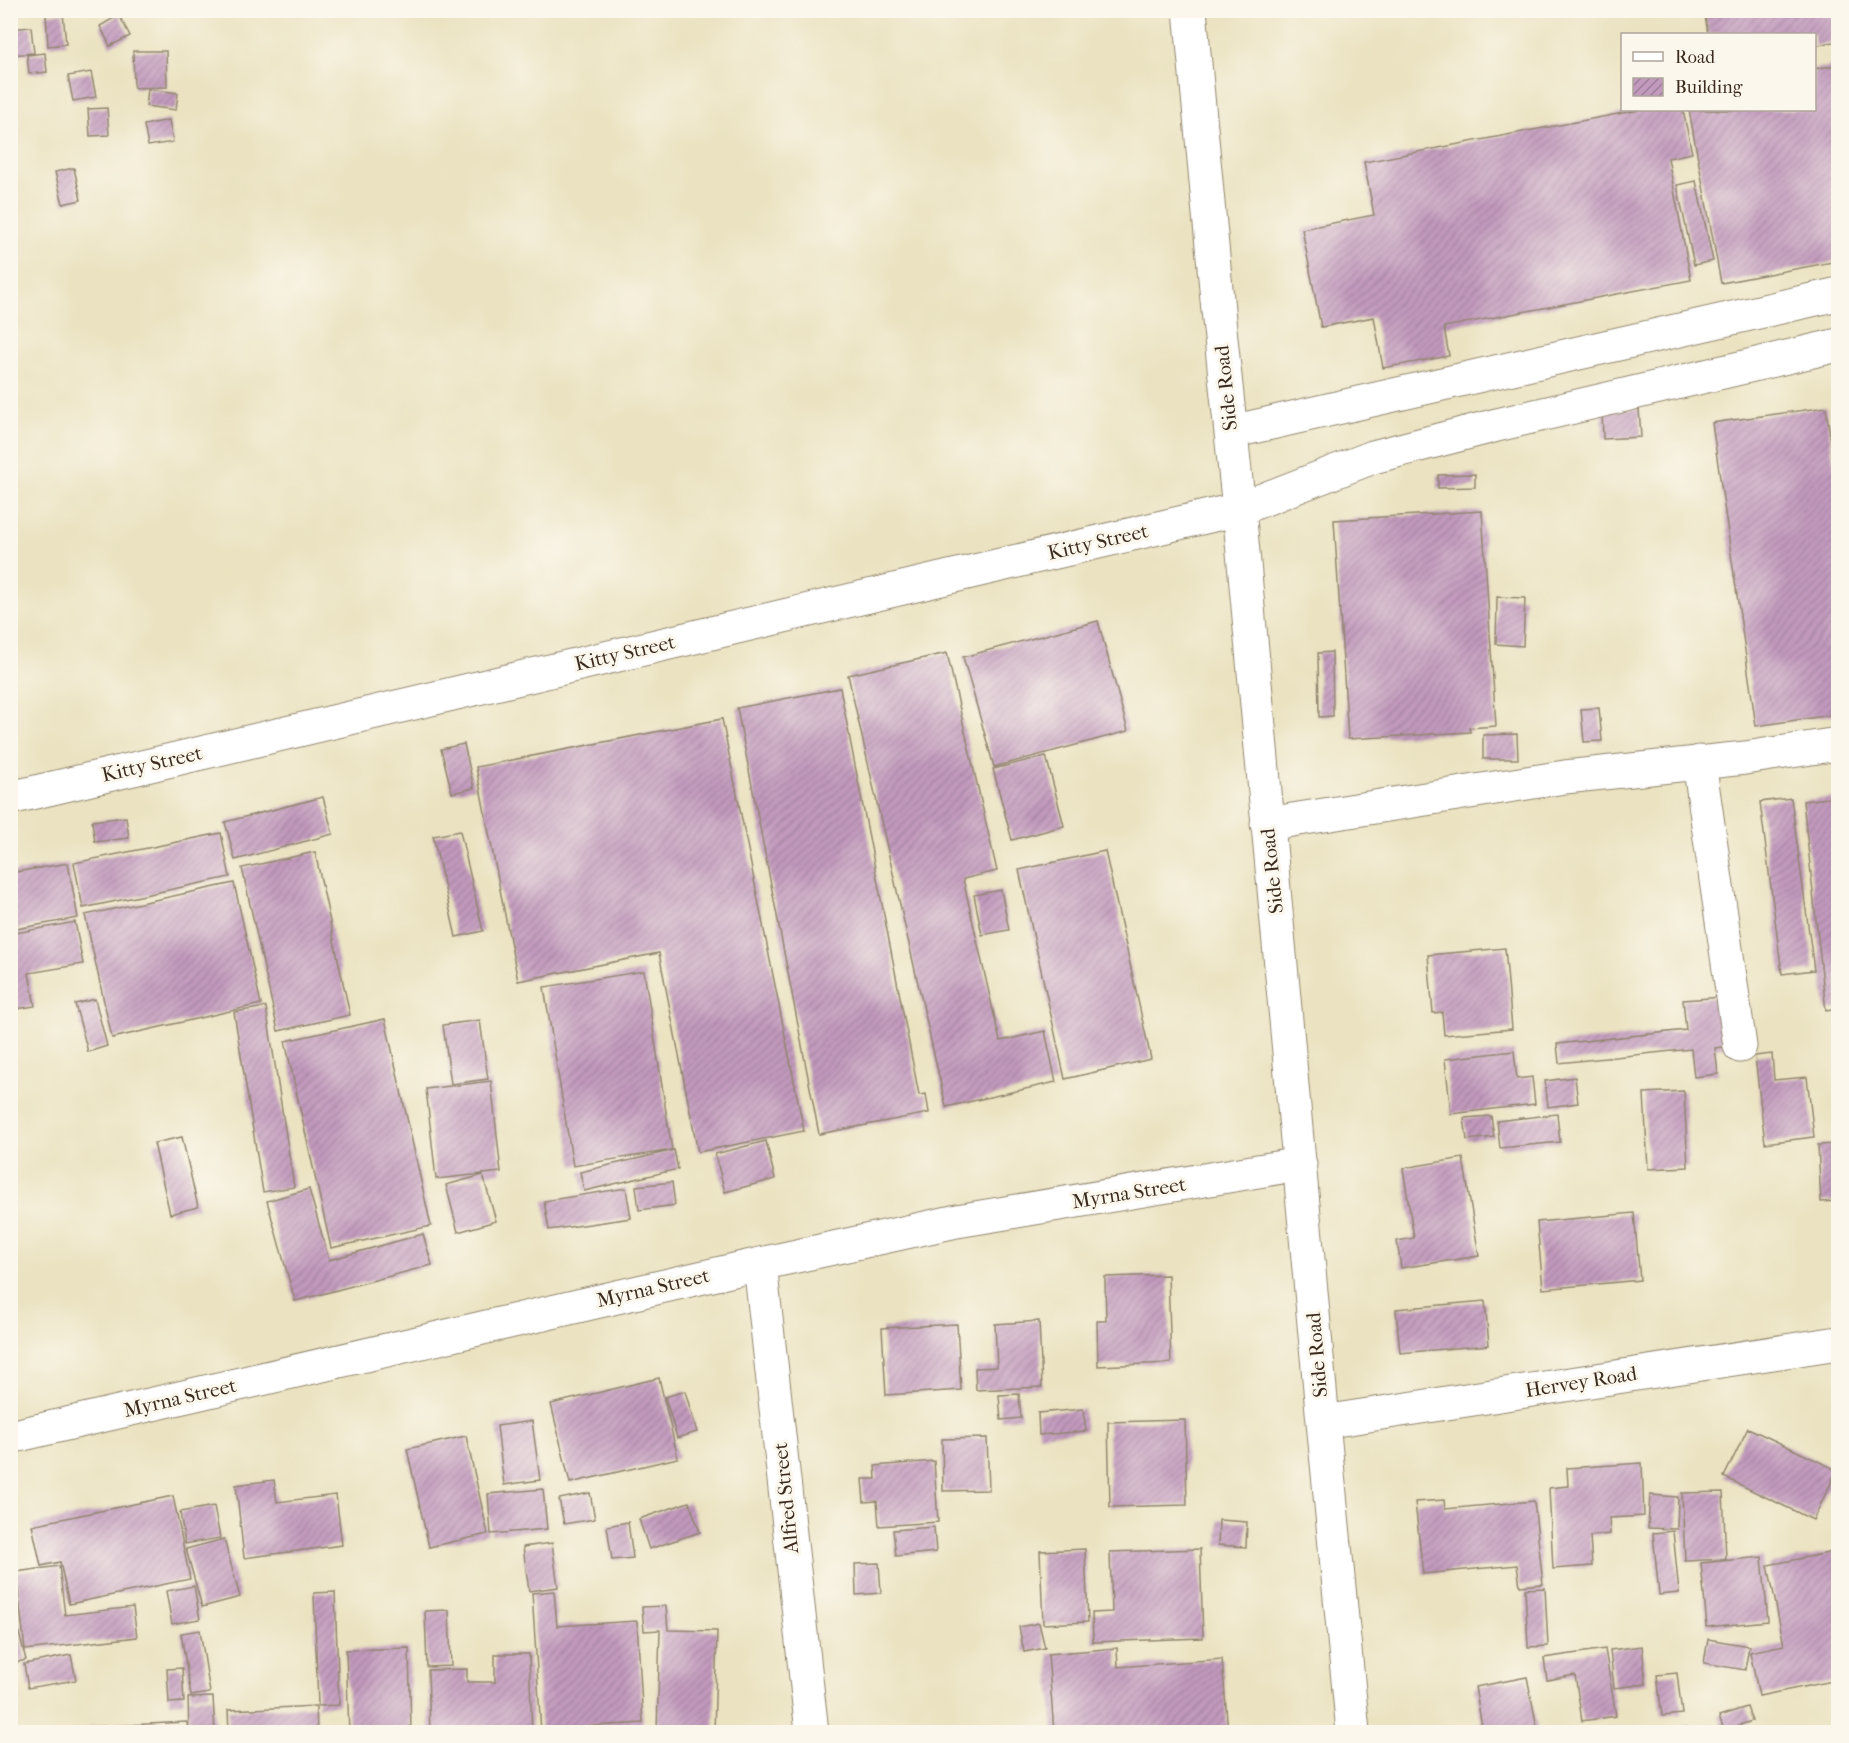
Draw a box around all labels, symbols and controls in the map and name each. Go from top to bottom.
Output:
legend [1621,33,1816,111]
text: Road [1675,47,1715,68]
text: Building [1675,77,1743,98]
street label: Side Road [1210,343,1242,432]
street label: Kitty Street [1046,519,1150,565]
street label: Kitty Street [573,630,677,676]
street label: Kitty Street [100,741,204,787]
street label: Side Road [1256,826,1288,915]
street label: Myrna Street [1070,1173,1188,1213]
street label: Myrna Street [594,1264,712,1312]
street label: Side Road [1302,1310,1332,1399]
street label: Hervey Road [1524,1362,1640,1402]
street label: Myrna Street [121,1374,239,1422]
street label: Alfred Street [769,1441,803,1556]

